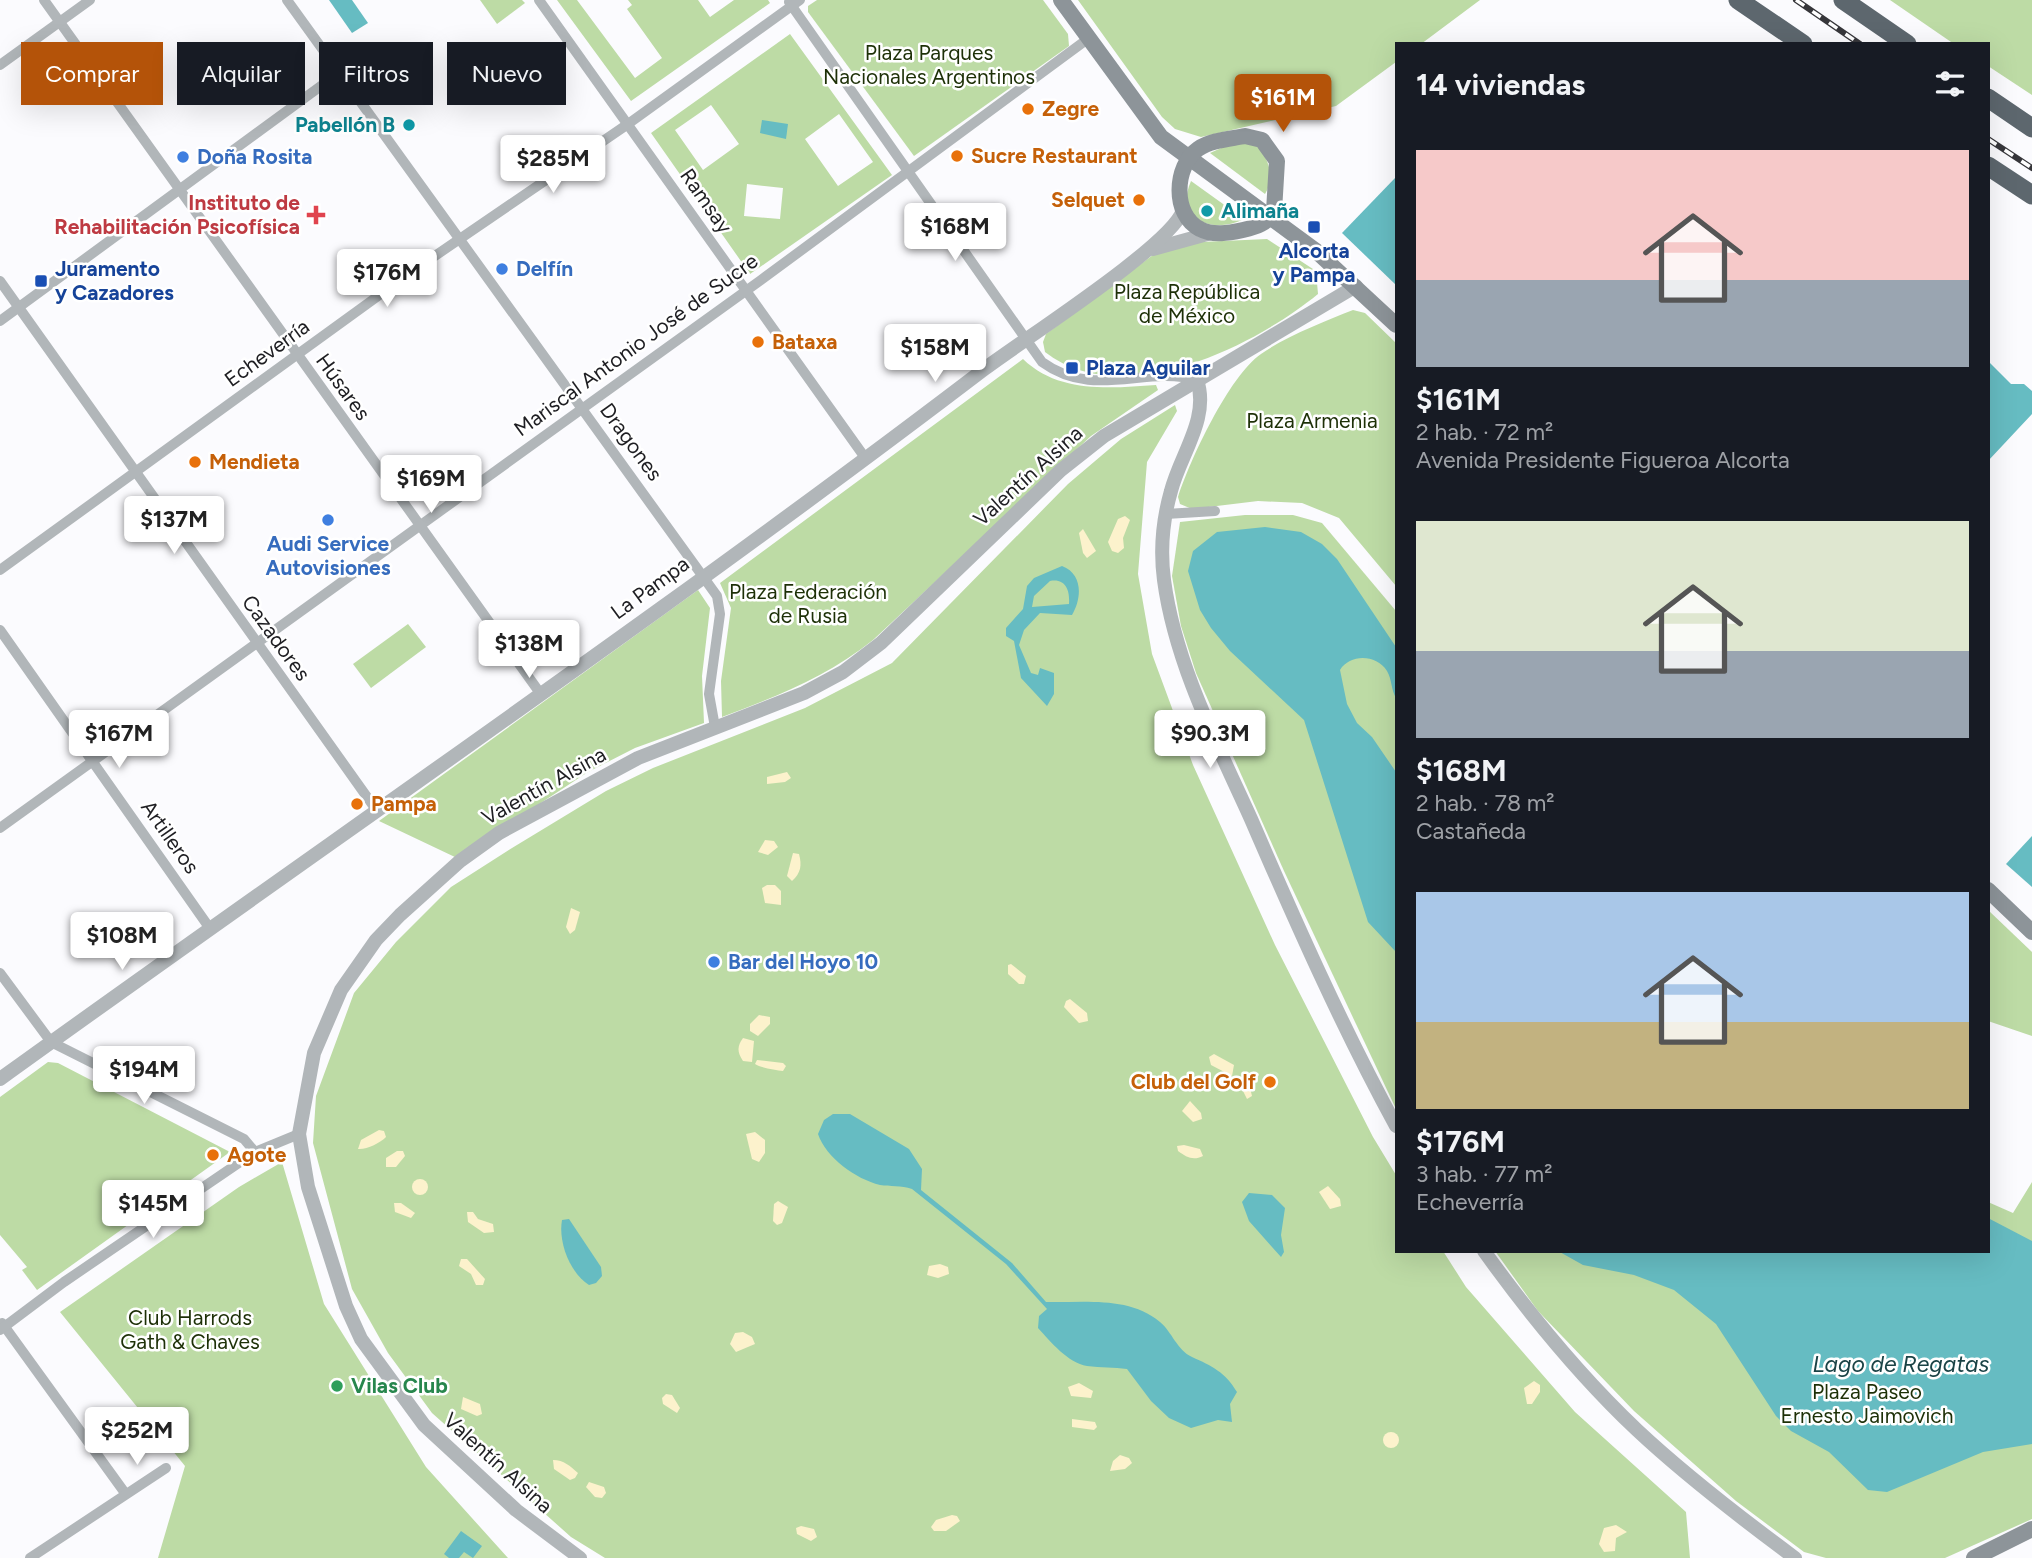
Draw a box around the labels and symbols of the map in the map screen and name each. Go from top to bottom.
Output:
park label: Plaza Parques Nacionales Argentinos [823,40,1035,89]
pin: $161M [1234,74,1332,134]
place label: Zegre [1042,96,1099,121]
marker: Zegre [1020,101,1036,117]
place label: Pabellón B [295,112,395,137]
marker: Pabellón B [401,117,417,133]
pin: $285M [504,136,602,195]
place label: Sucre Restaurant [971,143,1138,168]
place label: Doña Rosita [197,144,313,169]
marker: Sucre Restaurant [949,148,965,164]
marker: Doña Rosita [175,149,191,165]
street label: Ramsay [675,164,738,238]
place label: Selquet [1051,187,1125,212]
place label: Instituto de Rehabilitación Psicofísica [54,190,300,239]
marker: Selquet [1131,192,1147,208]
place label: Alimaña [1221,198,1299,223]
marker: Alimaña [1199,203,1215,219]
pin: $168M [906,204,1004,263]
marker: Instituto de Rehabilitación Psicofísica [306,205,326,225]
marker: Alcorta y Pampa [1306,219,1322,235]
place label: Alcorta y Pampa [1273,238,1355,287]
street label: Mariscal Antonio José de Sucre [509,248,762,441]
pin: $176M [338,250,436,309]
place label: Juramento y Cazadores [55,256,174,305]
place label: Delfín [516,256,573,281]
marker: Delfín [494,261,510,277]
marker: Juramento y Cazadores [33,273,49,289]
park label: Plaza República de México [1114,279,1260,328]
street label: Echeverría [219,313,314,392]
pin: $158M [886,324,984,384]
place label: Bataxa [772,329,838,354]
marker: Bataxa [750,334,766,350]
street label: Húsares [311,348,376,425]
place label: Plaza Aguilar [1086,355,1210,380]
marker: Plaza Aguilar [1064,360,1080,376]
street label: Dragones [595,398,668,485]
park label: Plaza Armenia [1246,408,1378,433]
street label: Valentín Alsina [968,420,1087,531]
place label: Mendieta [209,449,300,474]
marker: Mendieta [187,454,203,470]
pin: $169M [382,456,480,515]
pin: $137M [125,496,223,556]
marker: Audi Service Autovisiones [320,512,336,528]
place label: Audi Service Autovisiones [266,531,391,580]
street label: La Pampa [606,551,694,624]
park label: Plaza Federación de Rusia [729,579,887,628]
street label: Cazadores [237,590,316,685]
pin: $138M [480,620,578,680]
pin: $167M [70,710,168,770]
pin: $90.3M [1153,710,1267,770]
street label: Valentín Alsina [477,741,610,830]
place label: Pampa [371,791,437,816]
street label: Artilleros [136,795,205,878]
marker: Pampa [349,796,365,812]
pin: $108M [73,912,171,972]
place label: Bar del Hoyo 10 [728,949,878,974]
marker: Bar del Hoyo 10 [706,954,722,970]
pin: $194M [95,1046,193,1106]
place label: Club del Golf [1131,1069,1257,1094]
marker: Club del Golf [1262,1074,1278,1090]
place label: Agote [227,1142,287,1167]
marker: Agote [205,1147,221,1163]
pin: $145M [104,1180,202,1240]
park label: Club Harrods Gath & Chaves [120,1305,260,1354]
water label: Lago de Regatas [1813,1350,1990,1378]
place label: Vilas Club [351,1373,448,1398]
marker: Vilas Club [329,1378,345,1394]
park label: Plaza Paseo Ernesto Jaimovich [1781,1379,1953,1428]
street label: Valentín Alsina [439,1407,558,1518]
pin: $252M [88,1408,186,1467]

